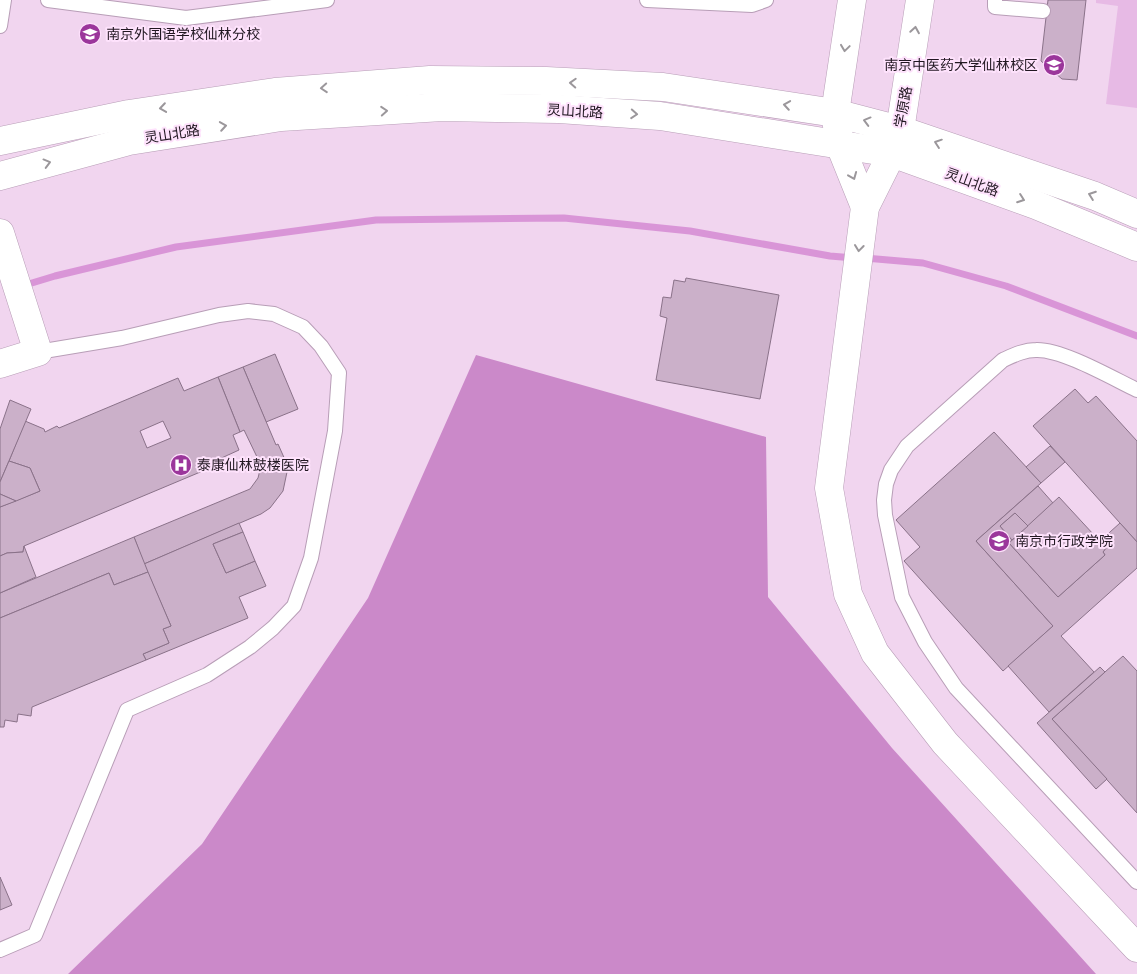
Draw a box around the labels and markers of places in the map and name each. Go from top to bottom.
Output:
school or university icon: 南京外国语学校仙林分校 [78,22,102,46]
place label: 南京外国语学校仙林分校 [106,26,260,42]
school or university icon: 南京中医药大学仙林校区 [1042,53,1066,77]
place label: 南京中医药大学仙林校区 [884,57,1038,73]
hospital icon: 泰康仙林鼓楼医院 [169,453,193,477]
place label: 泰康仙林鼓楼医院 [197,457,309,473]
school or university icon: 南京市行政学院 [987,529,1011,553]
place label: 南京市行政学院 [1015,533,1113,549]

